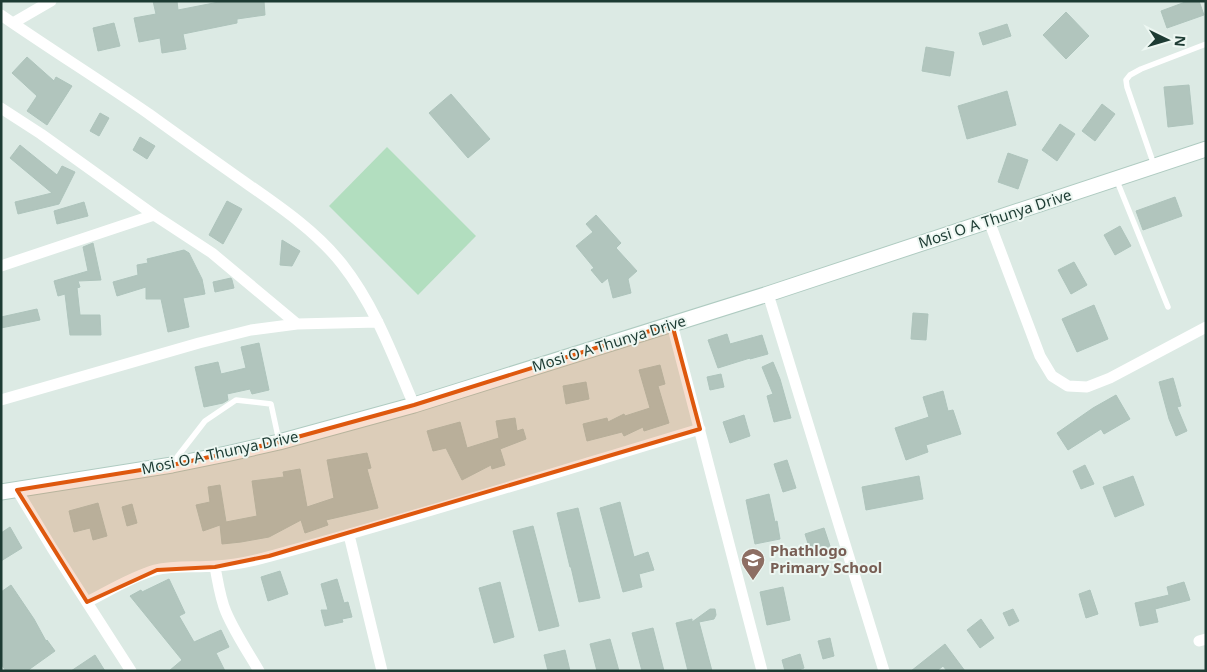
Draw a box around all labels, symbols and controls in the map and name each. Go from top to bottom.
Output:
north arrow [1142,15,1192,65]
text: N [1170,35,1190,48]
street label: Mosi O A Thunya Drive [916,184,1074,252]
street label: Mosi O A Thunya Drive [529,310,688,376]
street label: Mosi O A Thunya Drive [139,426,300,478]
place label: Phathlogo Primary School [770,540,882,577]
school or university icon: Phathlogo Primary School [740,547,766,581]

